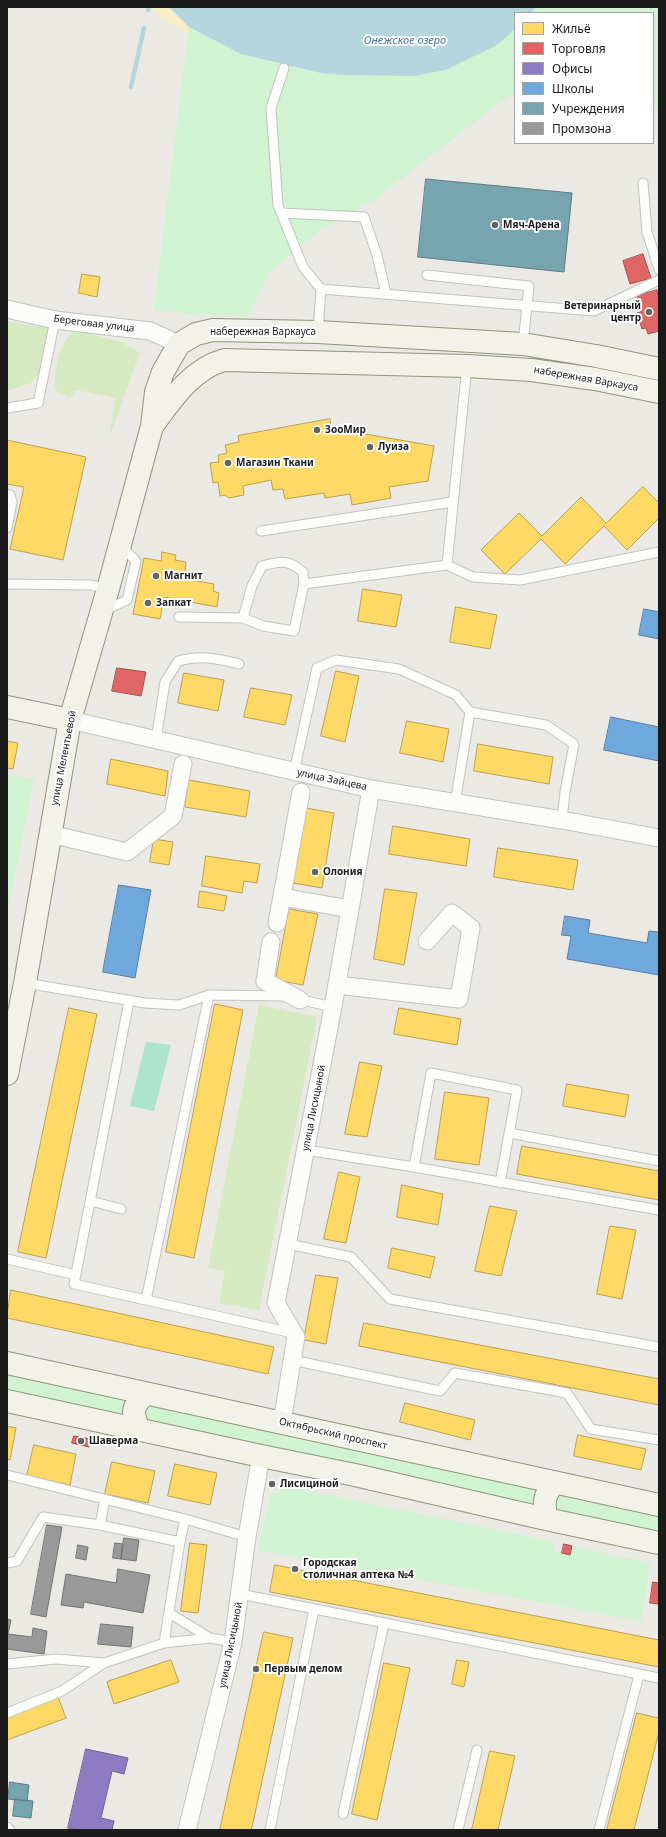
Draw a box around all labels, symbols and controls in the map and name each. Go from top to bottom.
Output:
legend [514,12,654,144]
text: Жильё [552,20,591,37]
water label: Онежское озеро [364,34,446,48]
text: Торговля [552,40,606,57]
text: Офисы [552,60,592,77]
text: Школы [552,80,594,97]
text: Учреждения [552,100,625,117]
text: Промзона [552,120,611,137]
place label: Мяч-Арена [503,219,560,231]
marker: Мяч-Арена [490,220,500,230]
place label: Ветеринарный центр [564,300,641,324]
marker: Ветеринарный центр [644,307,654,317]
street label: Береговая улица [53,313,135,335]
street label: набережная Варкауса [210,326,316,338]
street label: набережная Варкауса [533,364,639,394]
place label: ЗооМир [325,424,366,436]
marker: ЗооМир [312,425,322,435]
place label: Луиза [378,441,409,453]
marker: Луиза [365,442,375,452]
place label: Магазин Ткани [236,457,314,469]
marker: Магазин Ткани [223,458,233,468]
place label: Магнит [164,570,202,582]
marker: Магнит [151,571,161,581]
place label: Запкат [156,597,191,609]
marker: Запкат [143,598,153,608]
street label: улица Мелентьевой [49,710,79,806]
street label: улица Зайцева [296,767,368,793]
place label: Олония [323,866,362,878]
marker: Олония [310,867,320,877]
street label: улица Лисицыной [300,1064,328,1152]
street label: Октябрьский проспект [278,1416,388,1452]
place label: Шаверма [89,1435,138,1447]
marker: Шаверма [76,1436,86,1446]
place label: Лисициной [280,1478,339,1490]
marker: Лисициной [267,1479,277,1489]
place label: Городская столичная аптека №4 [303,1557,414,1580]
marker: Городская столичная аптека №4 [290,1564,300,1574]
street label: улица Лисицыной [217,1601,245,1689]
place label: Первым делом [264,1663,342,1675]
marker: Первым делом [251,1664,261,1674]

